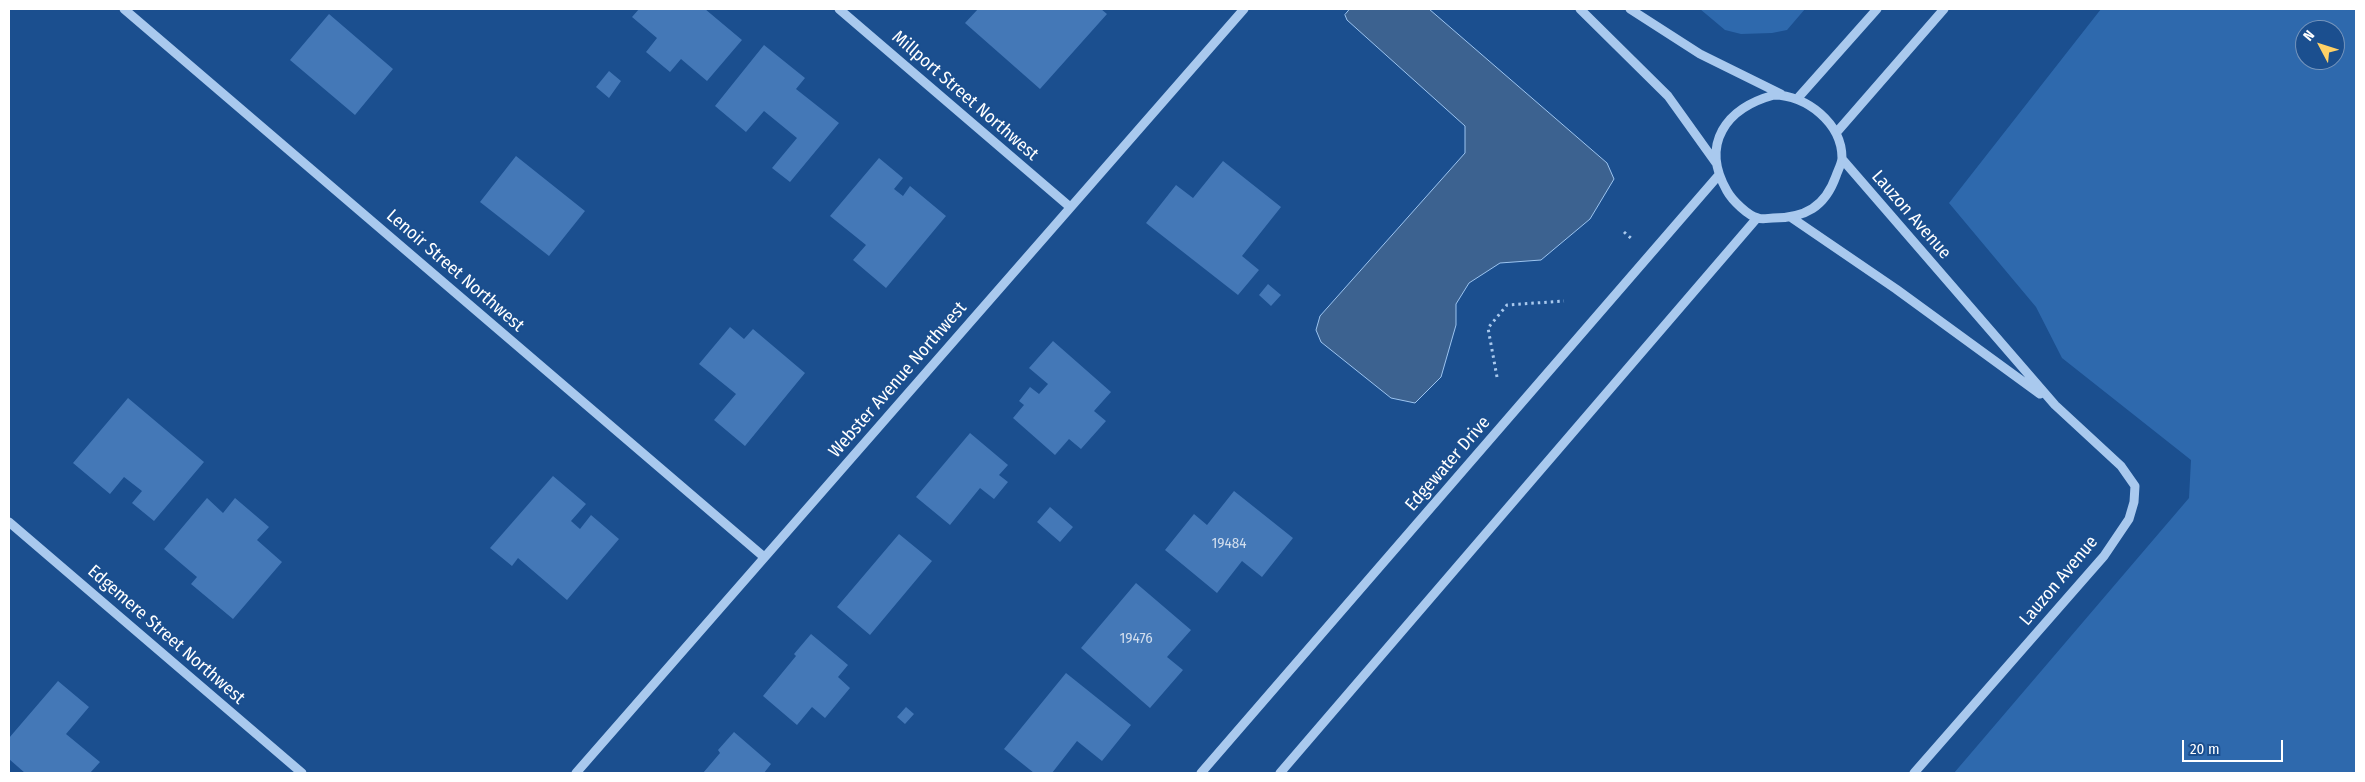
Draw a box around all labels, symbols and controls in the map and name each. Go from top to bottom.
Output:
north arrow [2295,20,2345,70]
street label: Millport Street Northwest [887,26,1043,166]
text: N [2300,27,2318,44]
street label: Lauzon Avenue [1867,166,1955,264]
street label: Lenoir Street Northwest [382,205,528,337]
street label: Webster Avenue Northwest [825,298,971,462]
street label: Edgewater Drive [1401,412,1495,516]
street label: Lauzon Avenue [2015,532,2103,630]
house number: 19484 [1211,535,1247,553]
street label: Edgemere Street Northwest [83,561,249,709]
house number: 19476 [1119,630,1153,648]
scale bar [2185,730,2286,762]
text: 20 m [2190,740,2220,758]

